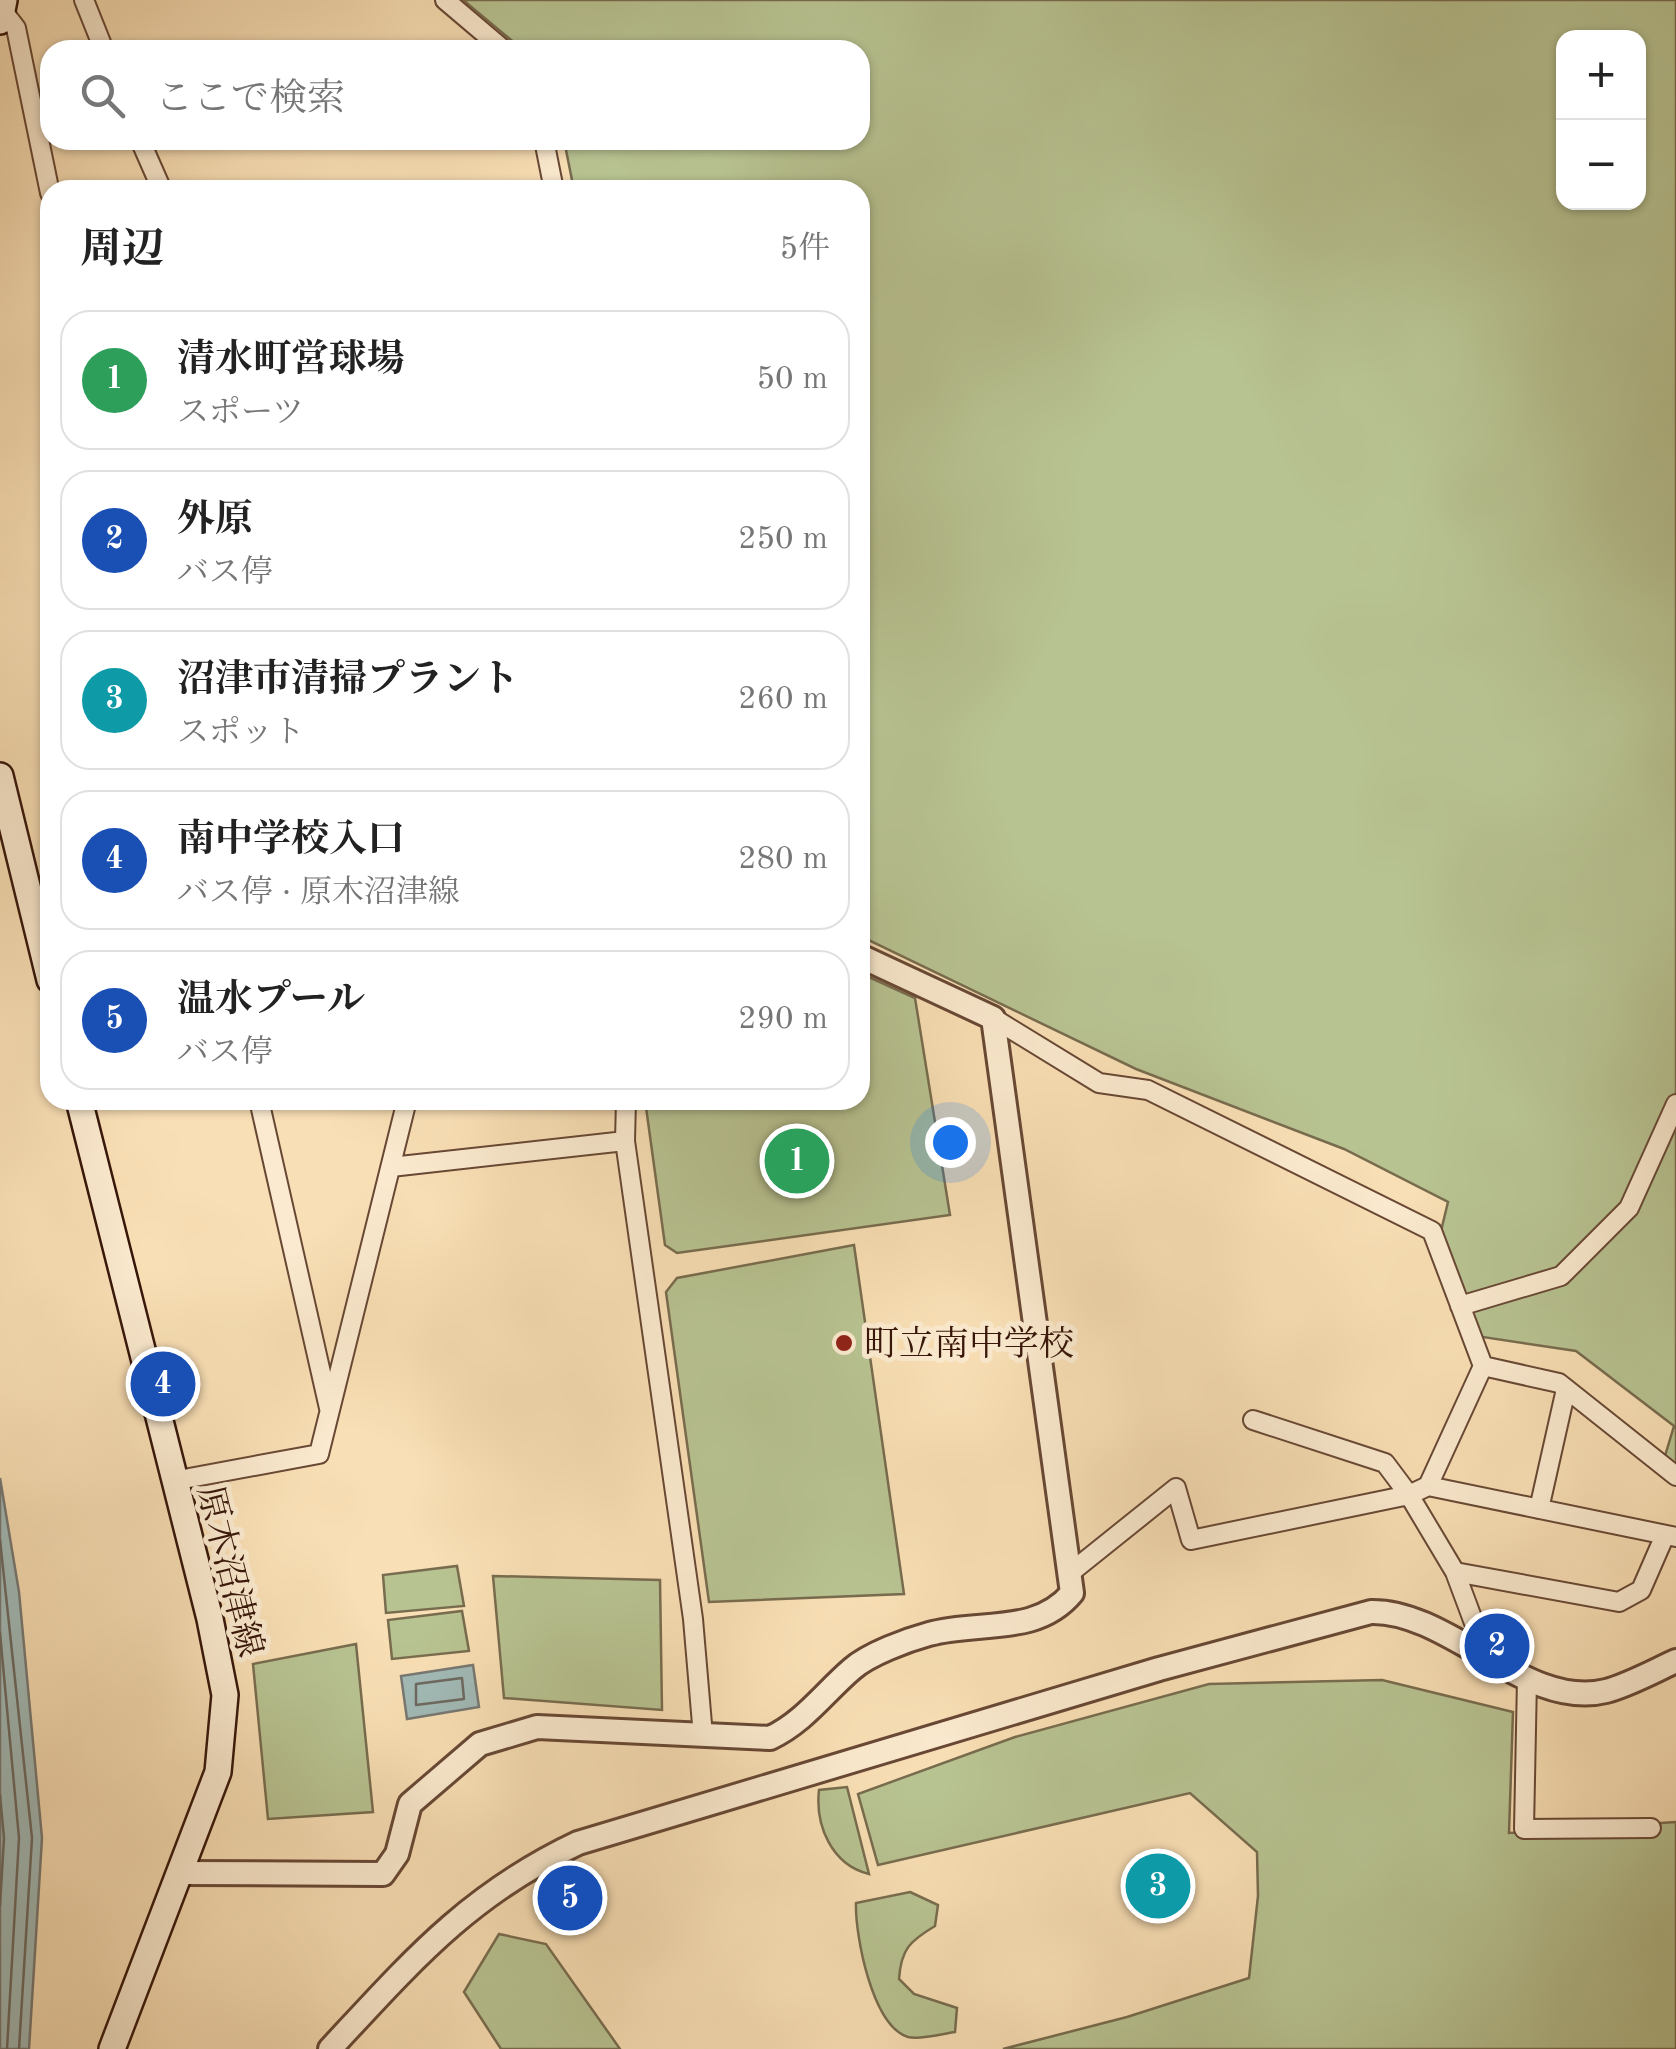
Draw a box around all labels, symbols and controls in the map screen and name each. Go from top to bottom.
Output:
map controls [1556,30,1646,210]
button: + [1556,30,1646,120]
search box [40,40,870,150]
icon: search [75,68,130,123]
text: ここで検索 [155,81,345,119]
button: − [1556,120,1646,210]
text: 周辺 [80,230,164,272]
text: 5件 [779,234,830,266]
text: 清水町営球場 [177,342,405,380]
text: 1 [105,364,124,396]
text: 50 m [757,364,828,396]
text: スポーツ [177,398,304,430]
text: 外原 [177,502,253,540]
text: 2 [105,524,124,556]
text: 250 m [738,524,828,556]
text: バス停 [177,558,273,590]
text: 沼津市清掃プラント [177,662,519,700]
text: 3 [105,684,124,716]
text: 260 m [738,684,828,716]
text: スポット [177,718,305,750]
text: 南中学校入口 [177,822,405,860]
text: 4 [105,844,124,876]
text: 280 m [738,844,828,876]
text: バス停 · 原木沼津線 [177,878,460,910]
text: 温水プール [177,982,365,1020]
text: 5 [105,1004,124,1036]
text: 290 m [738,1004,828,1036]
text: バス停 [177,1038,273,1070]
your location [925,1117,976,1168]
pin: 1 [764,1124,830,1198]
place label: 町立南中学校 [864,1325,1074,1363]
marker: 町立南中学校 [833,1332,855,1354]
pin: 4 [130,1346,196,1422]
street label: 原木沼津線 [190,1482,270,1661]
pin: 2 [1464,1608,1530,1684]
pin: 3 [1126,1848,1190,1924]
pin: 5 [538,1860,602,1936]

